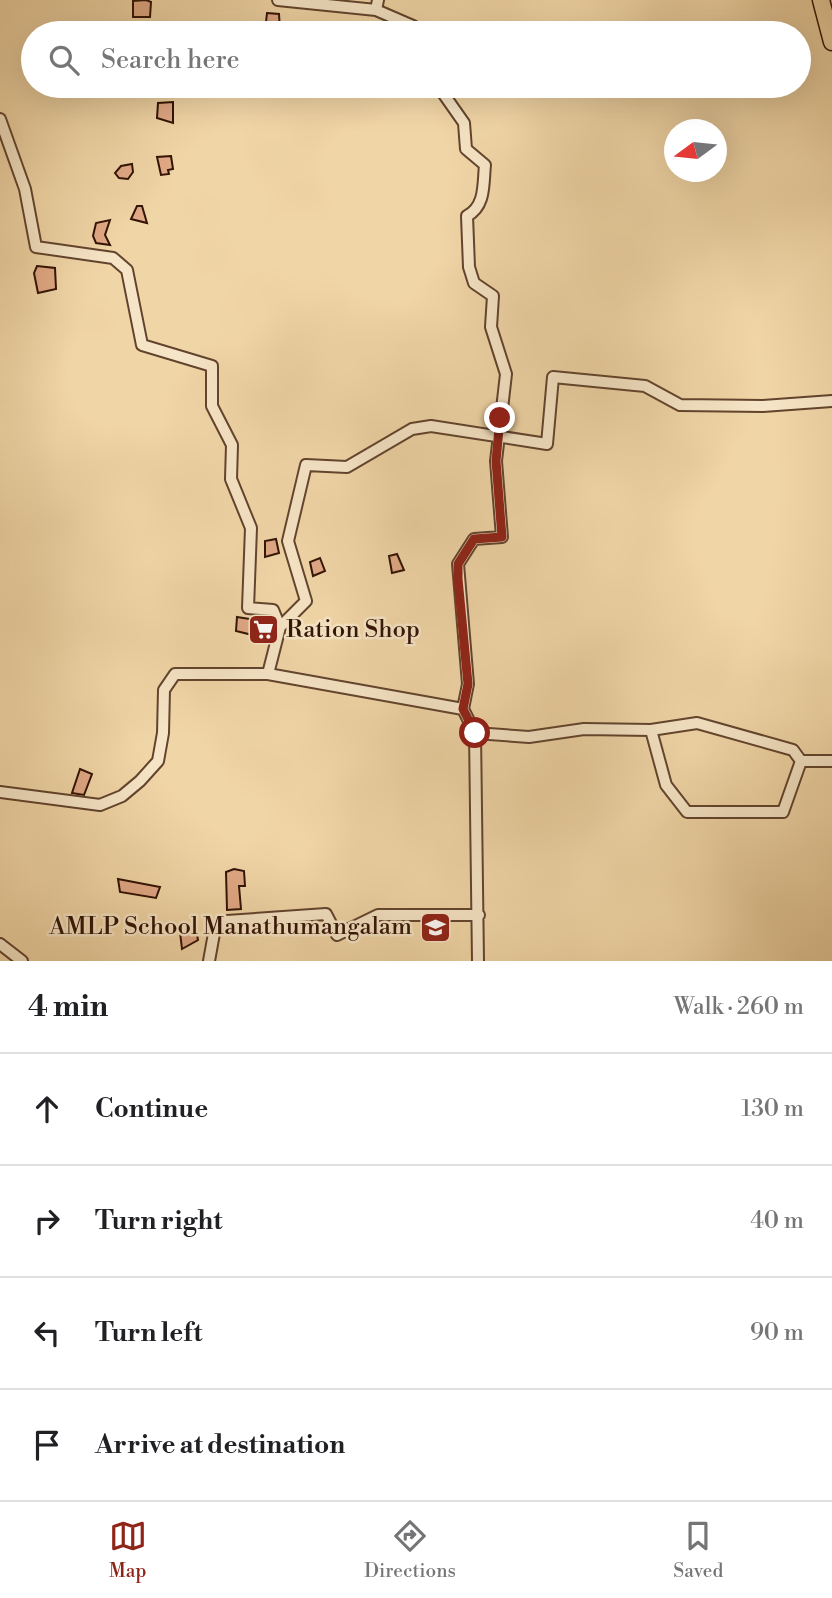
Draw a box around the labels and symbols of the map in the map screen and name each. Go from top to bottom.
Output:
north arrow [664,119,727,182]
route end [484,402,515,433]
supermarket icon: Ration Shop [246,613,280,647]
place label: Ration Shop [286,615,420,645]
route start [459,717,490,748]
school or university icon: AMLP School Manathumangalam [418,910,452,944]
place label: AMLP School Manathumangalam [48,912,412,942]

